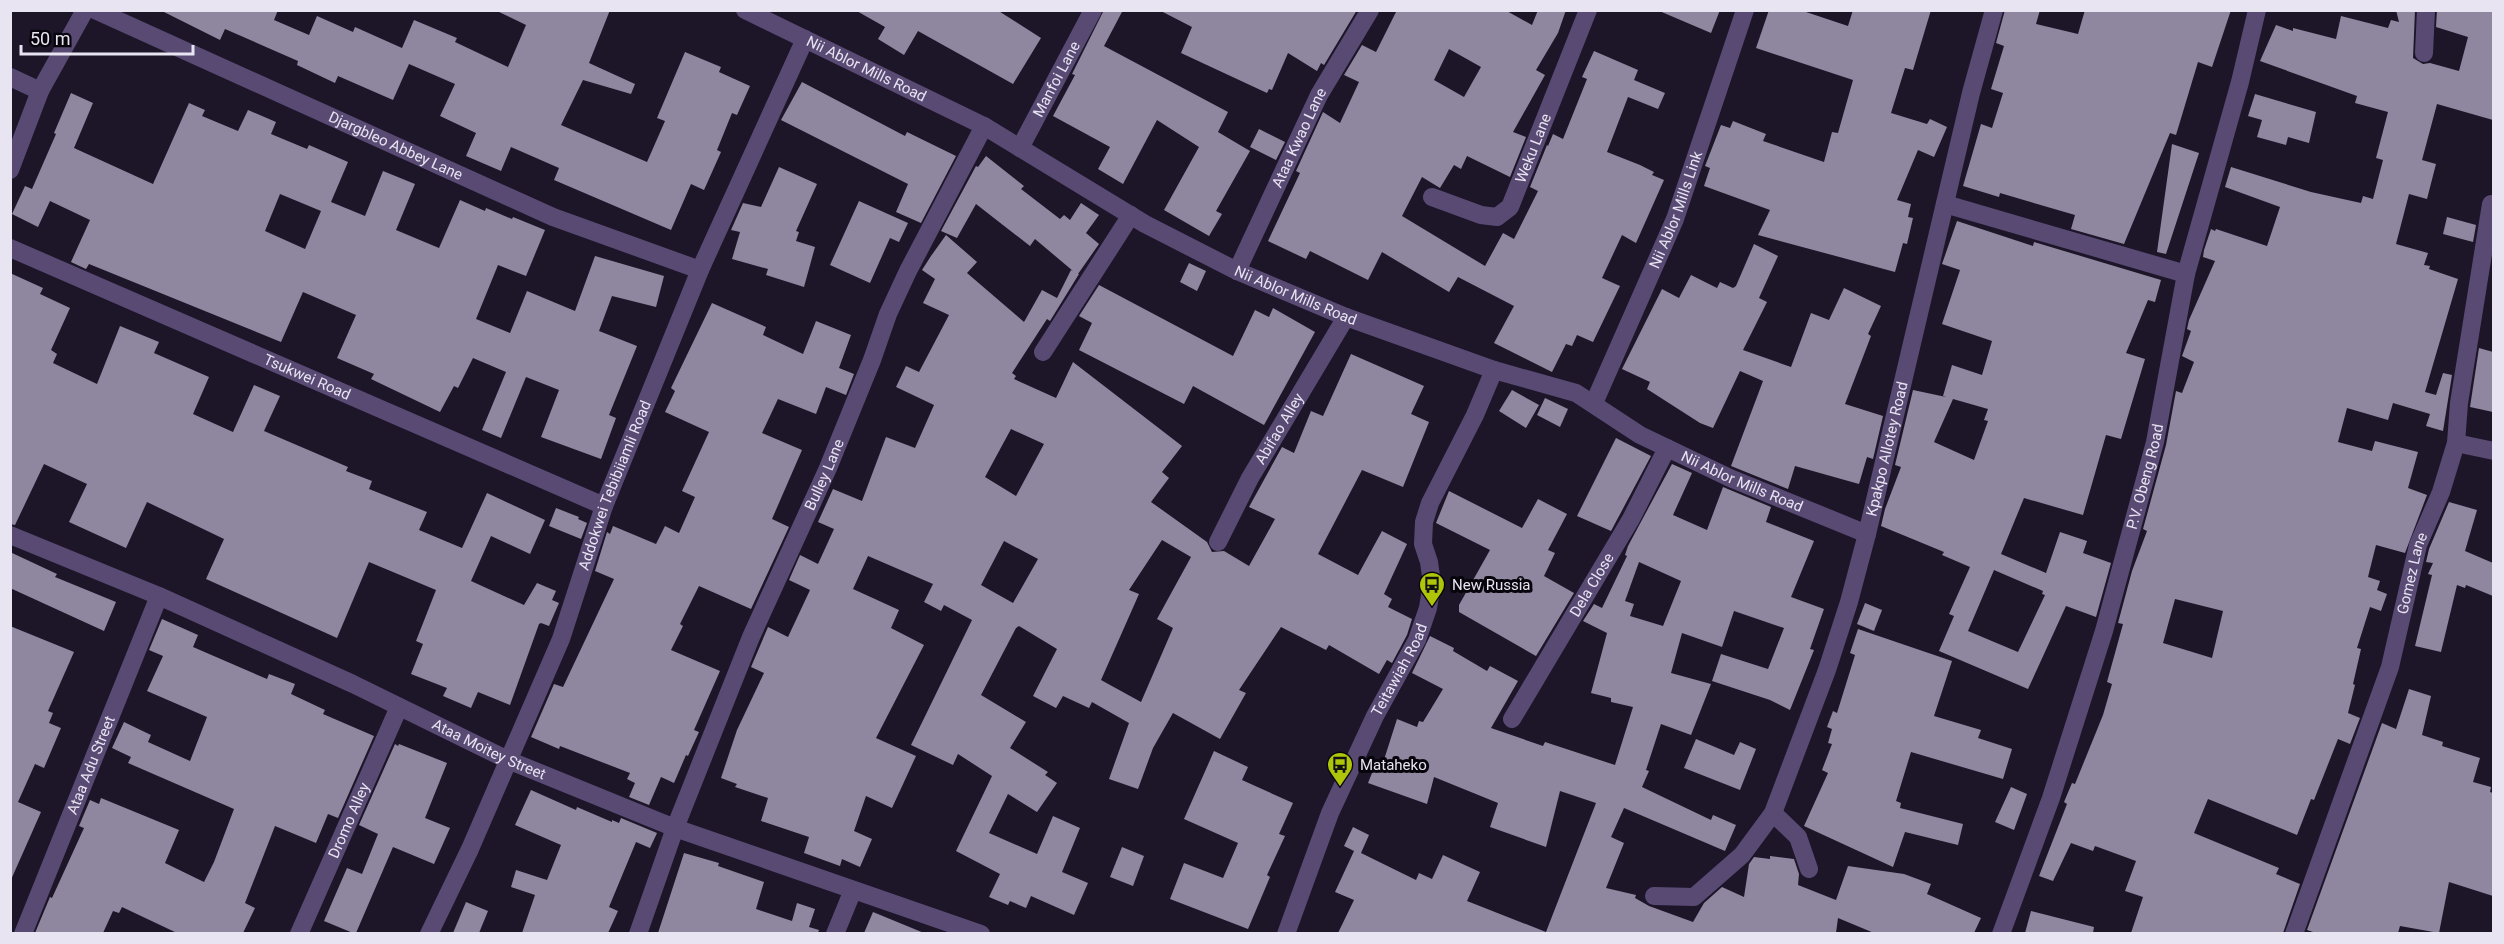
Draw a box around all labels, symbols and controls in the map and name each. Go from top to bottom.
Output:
scale bar [21,18,194,56]
text: 50 m [30,28,70,49]
street label: Nii Ablor Mills Road [804,32,929,106]
street label: Manfoi Lane [1029,38,1084,120]
street label: Ataa Kwao Lane [1268,85,1330,190]
street label: Djargbleo Abbey Lane [326,108,466,184]
street label: Weku Lane [1511,111,1555,186]
street label: Nii Ablor Mills Link [1645,148,1706,271]
street label: Nii Ablor Mills Road [1232,262,1359,329]
street label: Tsukwei Road [261,350,353,404]
street label: Kpakpo Allotey Road [1862,380,1912,518]
street label: Abifao Alley [1251,390,1308,467]
street label: Addokwei Tebibiiamli Road [575,398,655,573]
street label: P.V. Obeng Road [2123,422,2167,531]
street label: Bulley Lane [801,436,848,513]
street label: Nii Ablor Mills Road [1678,447,1806,516]
street label: Gomez Lane [2393,530,2431,616]
street label: Dela Close [1566,550,1618,620]
bus stop icon: New Russia [1417,570,1447,608]
place label: New Russia [1452,576,1530,594]
street label: Teitawiah Road [1368,621,1431,719]
street label: Ataa Adu Street [63,713,119,817]
street label: Ataa Moitey Street [429,715,548,783]
bus stop icon: Mataheko [1325,750,1355,788]
place label: Mataheko [1360,756,1427,774]
street label: Dromo Alley [324,780,374,861]

